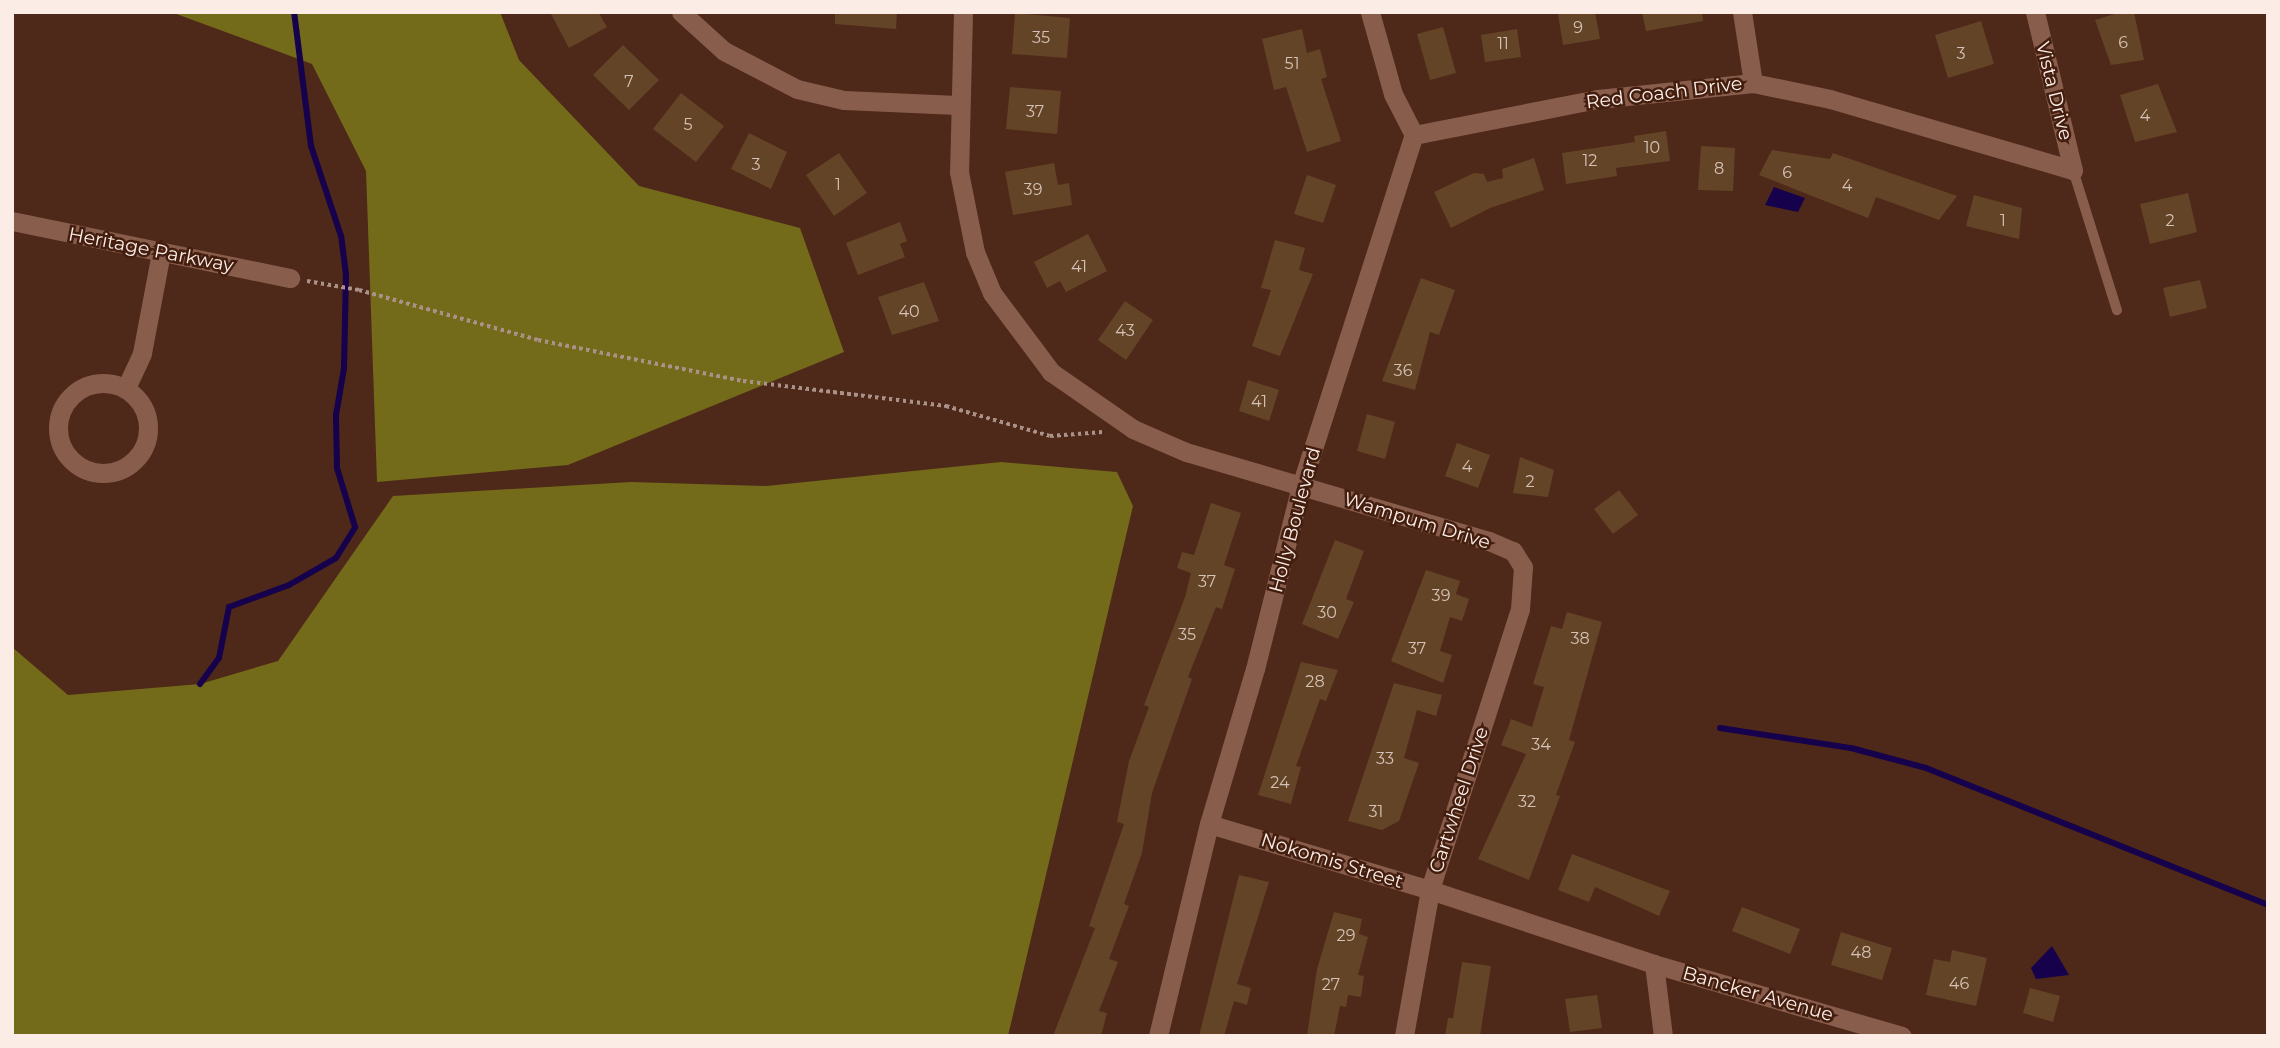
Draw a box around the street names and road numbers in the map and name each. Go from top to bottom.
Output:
street label: Vista Drive [2031,39,2077,143]
street label: Red Coach Drive [1585,72,1743,114]
street label: Heritage Parkway [67,223,235,277]
street label: Holly Boulevard [1265,445,1325,595]
street label: Wampum Drive [1341,488,1493,554]
street label: Cartwheel Drive [1425,724,1493,876]
street label: Nokomis Street [1258,829,1406,893]
street label: Bancker Avenue [1680,962,1836,1026]

